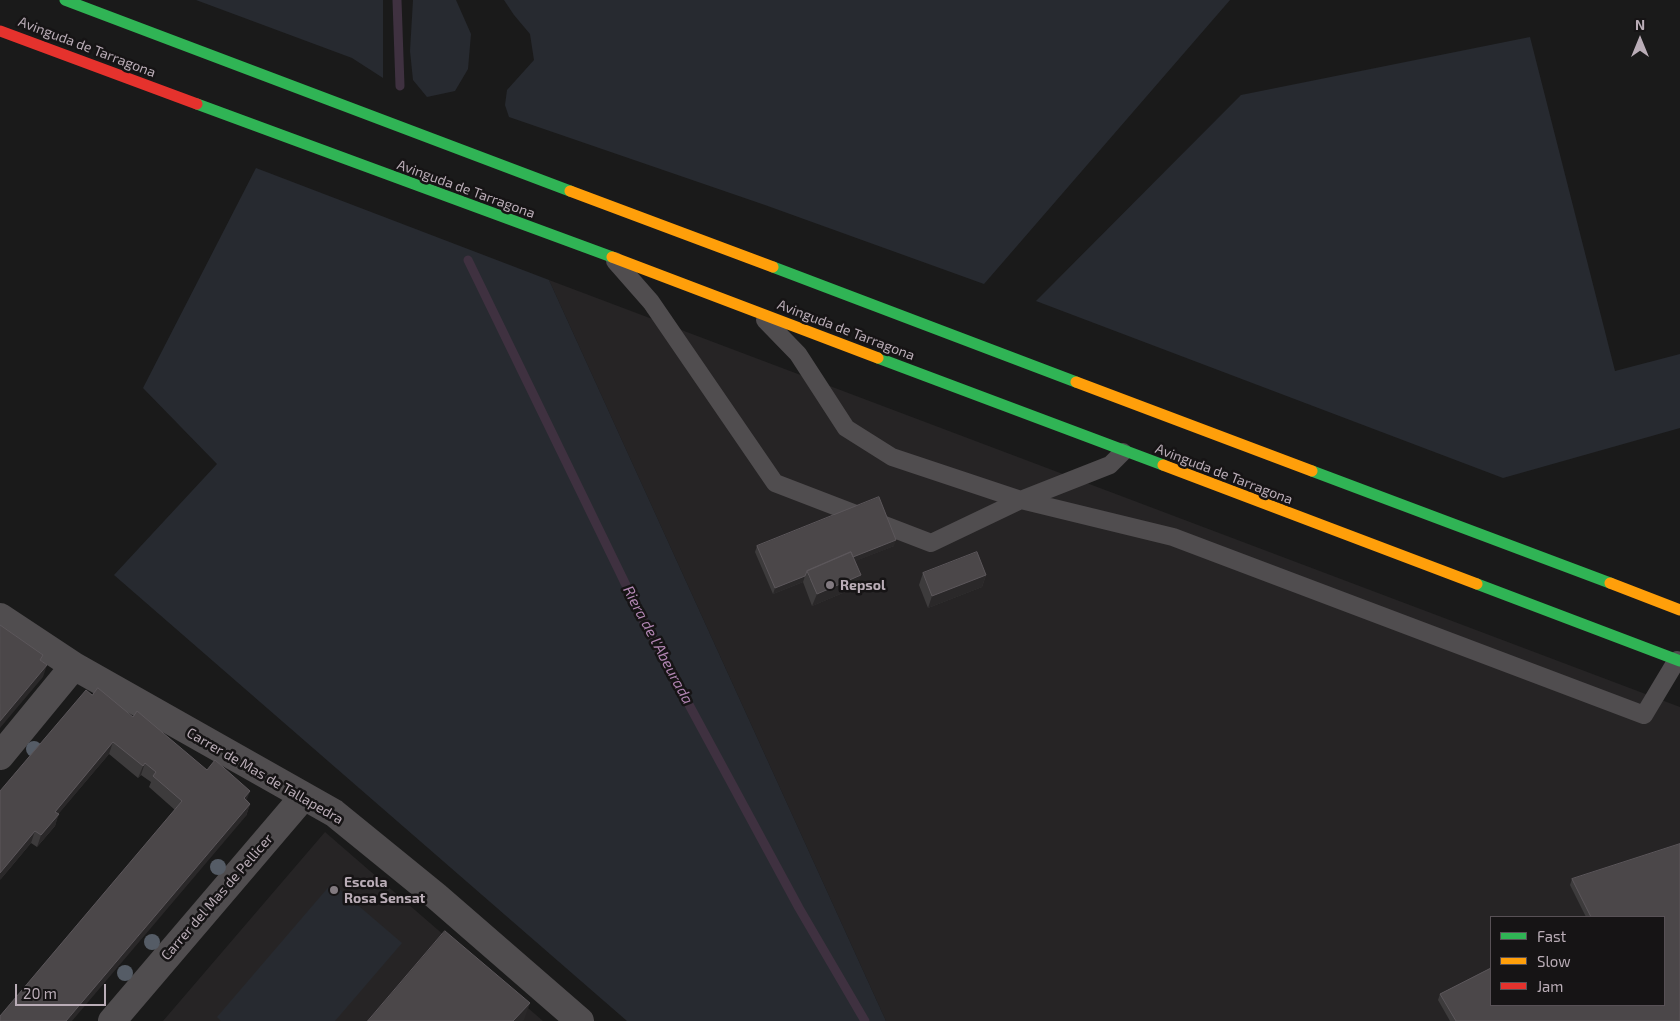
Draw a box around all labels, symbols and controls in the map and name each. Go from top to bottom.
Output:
street label: Avinguda de Tarragona [16,13,158,81]
north arrow [1615,15,1665,65]
text: N [1635,16,1645,33]
street label: Avinguda de Tarragona [395,156,537,222]
street label: Avinguda de Tarragona [775,296,917,364]
street label: Avinguda de Tarragona [1153,440,1295,508]
place label: Repsol [840,577,886,593]
marker: Repsol [824,579,836,591]
water label: Riera de l'Abeurada [619,583,697,707]
street label: Carrer de Mas de Tallapedra [184,724,346,828]
street label: Carrer del Mas de Pellicer [158,830,276,964]
place label: Escola Rosa Sensat [344,874,425,906]
marker: Escola Rosa Sensat [328,884,340,896]
legend [1490,916,1665,1006]
text: Fast [1537,927,1566,945]
text: Slow [1537,952,1571,970]
scale bar [18,974,109,1006]
text: Jam [1537,977,1563,995]
text: 20 m [23,984,57,1002]

